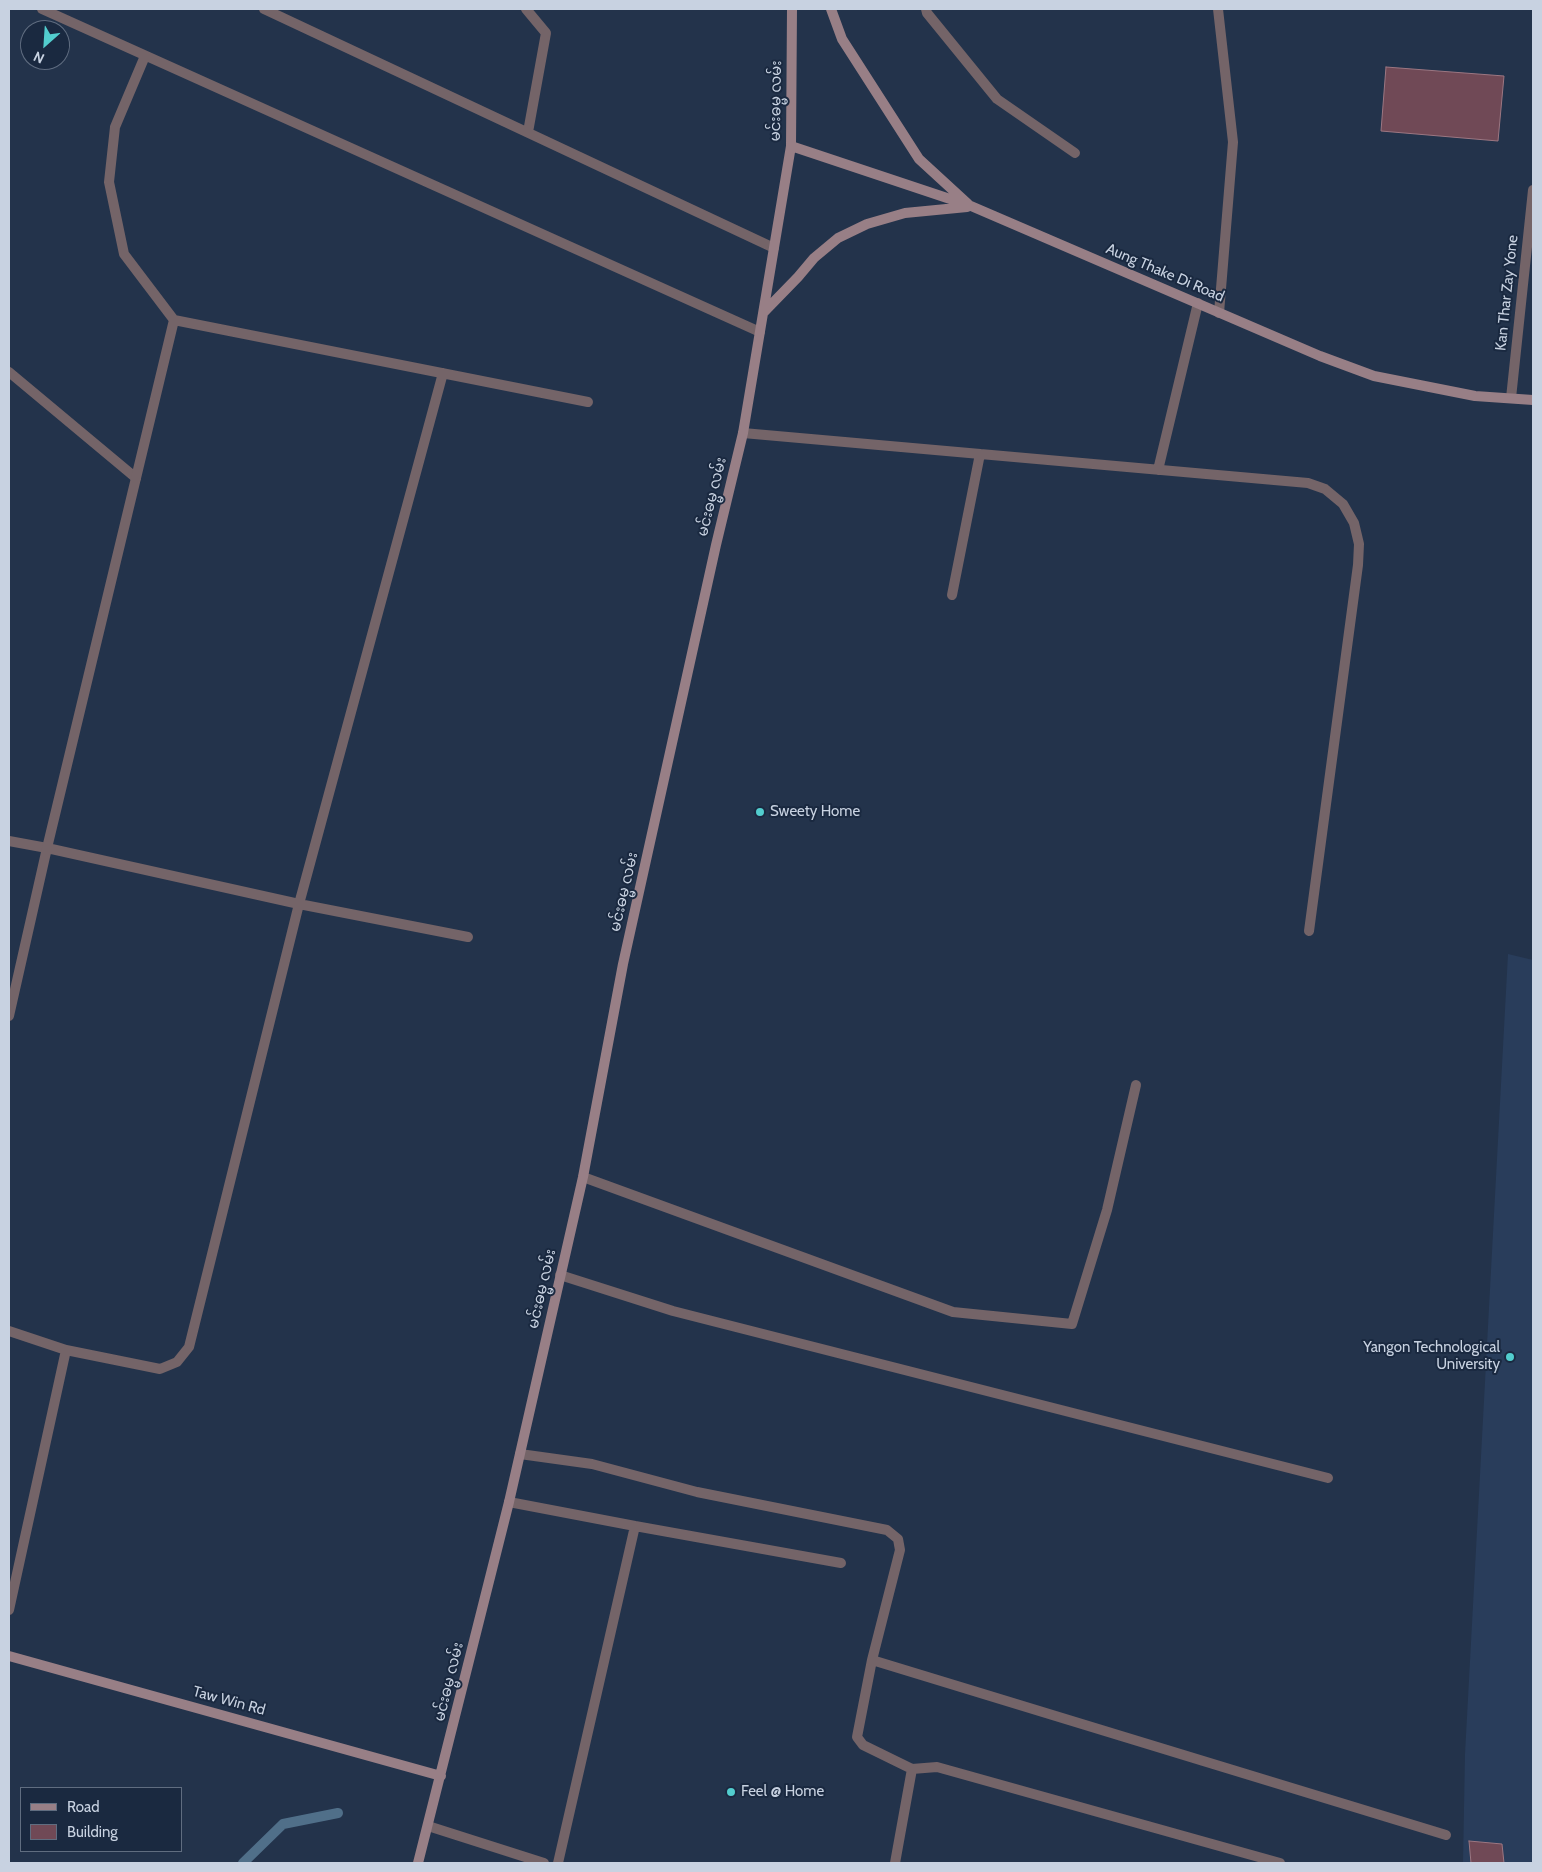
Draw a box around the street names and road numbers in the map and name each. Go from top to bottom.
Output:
street label: မင်းဓမ္မ လမ်း [766,60,786,142]
street label: Kan Thar Zay Yone [1492,234,1522,352]
street label: Aung Thake Di Road [1103,240,1227,306]
street label: မင်းဓမ္မ လမ်း [693,456,731,538]
street label: မင်းဓမ္မ လမ်း [606,851,642,933]
street label: မင်းဓမ္မ လမ်း [524,1248,560,1330]
street label: မင်းဓမ္မ လမ်း [430,1641,468,1723]
street label: Taw Win Rd [191,1683,267,1719]

